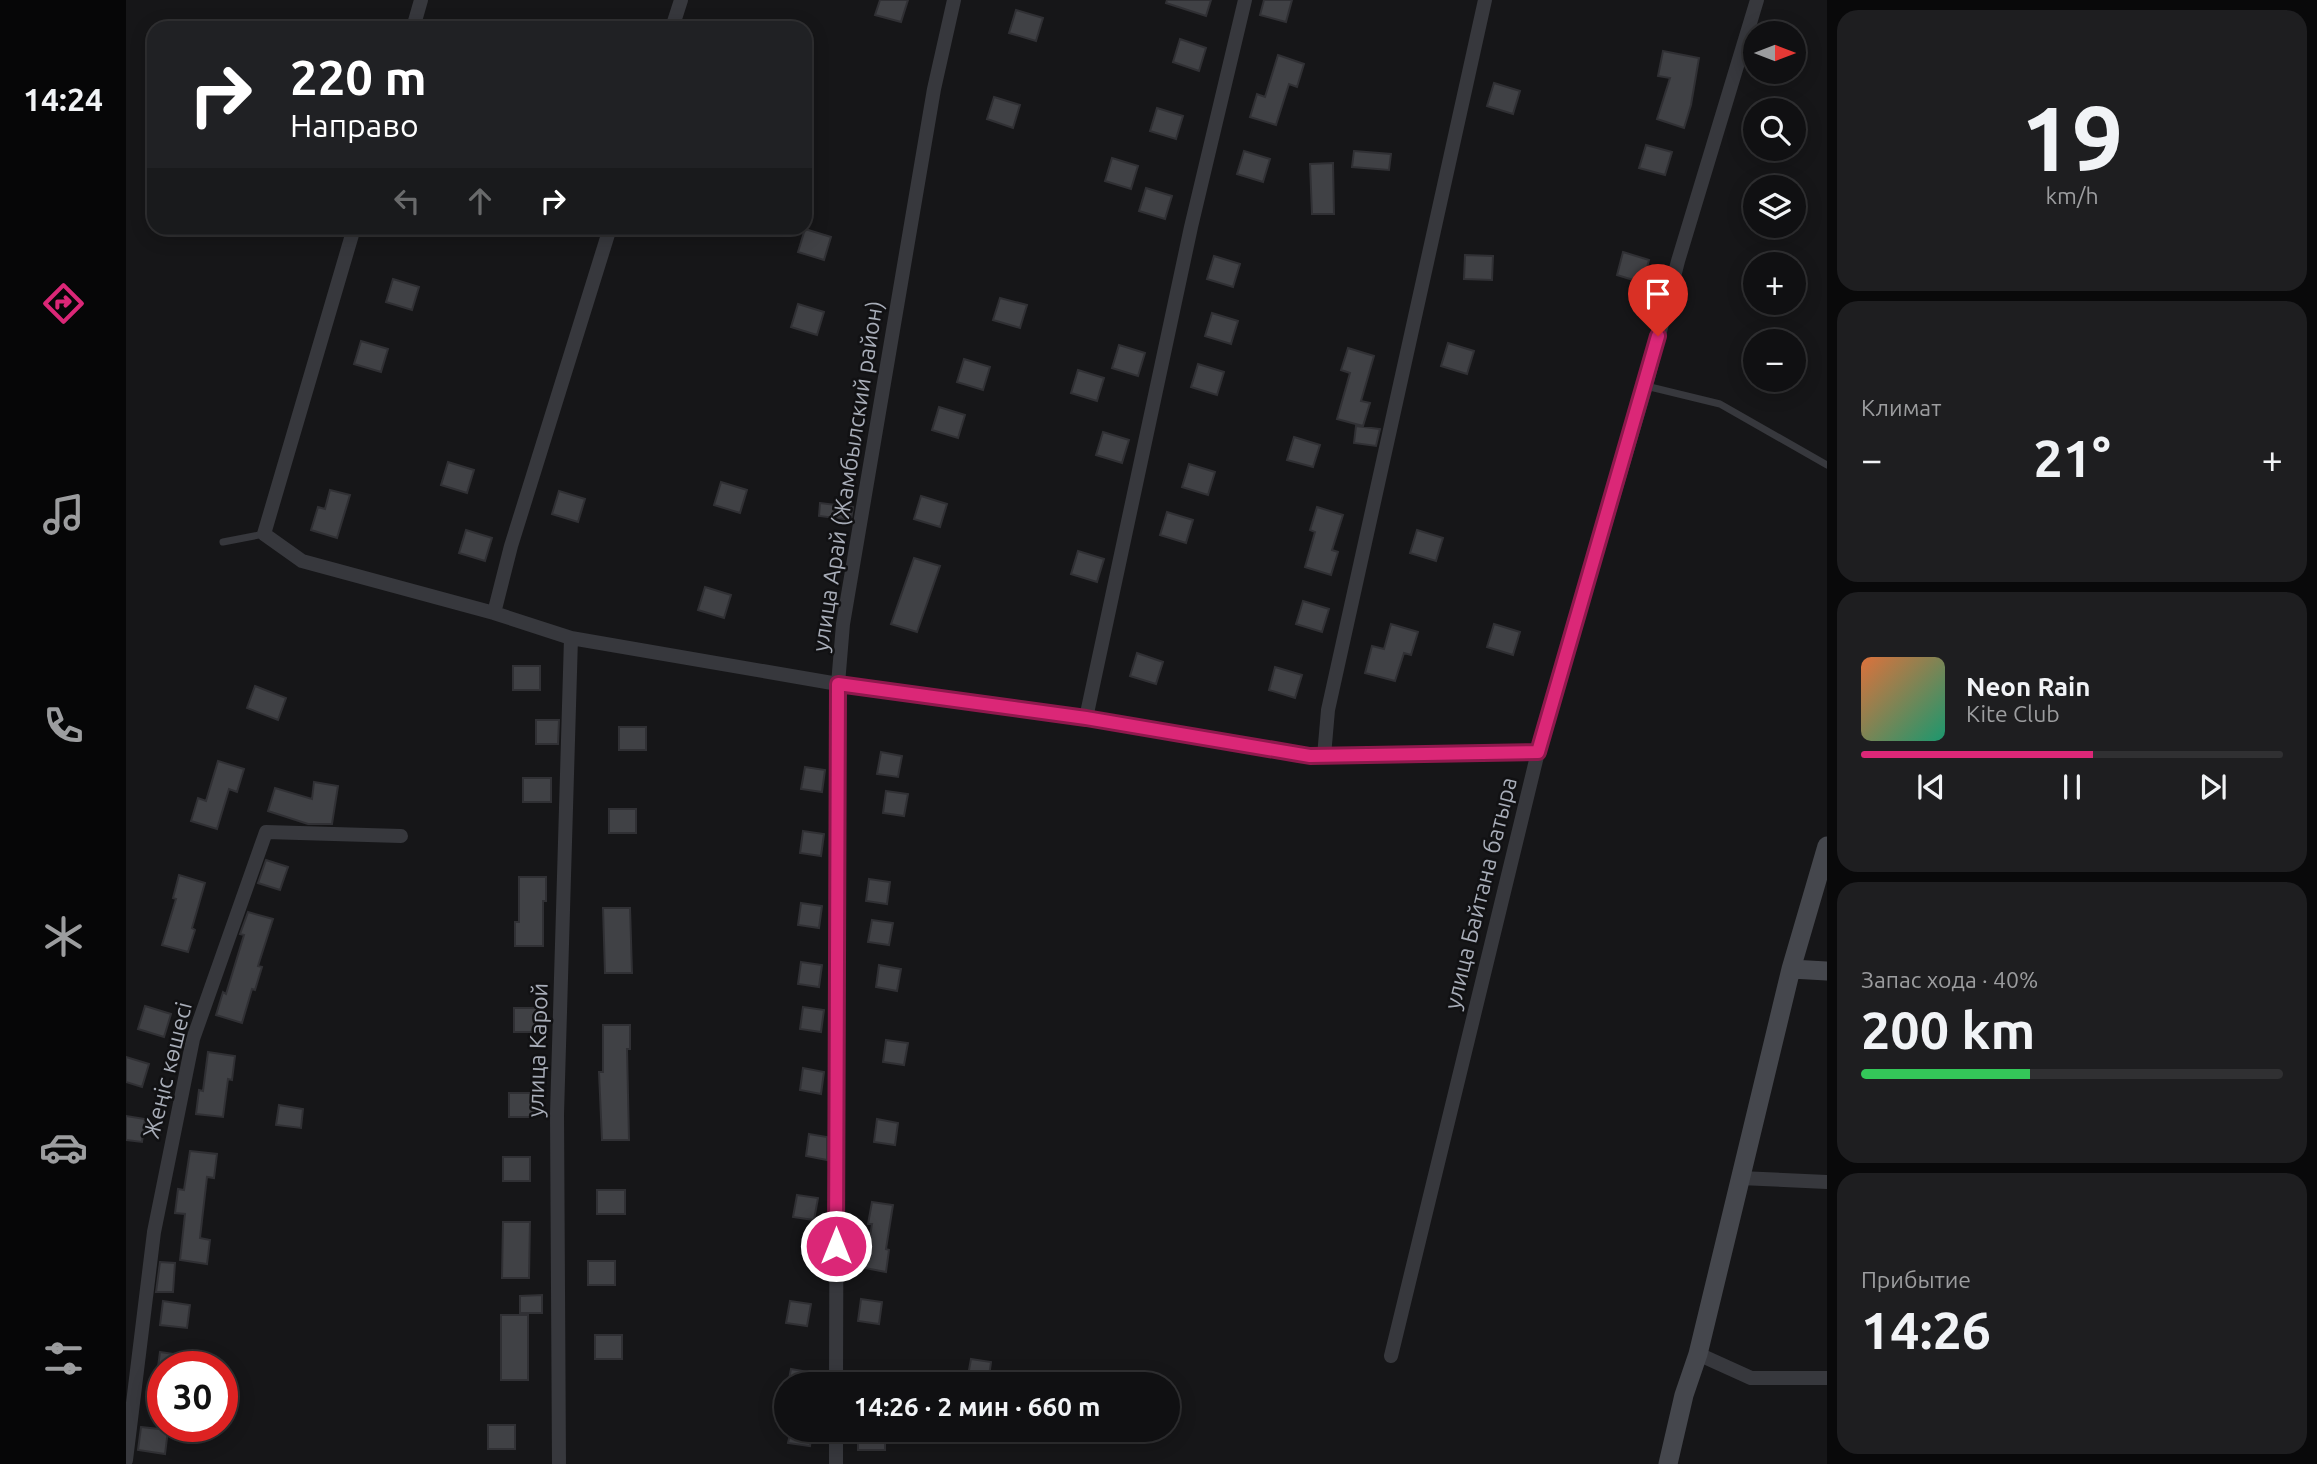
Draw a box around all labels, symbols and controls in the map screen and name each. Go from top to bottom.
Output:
north arrow [1743,21,1806,84]
map controls [1743,21,1806,392]
icon: right [175,49,266,140]
text: 220 m [290,49,427,104]
text: 14:24 [23,81,103,117]
text: 19 [2021,86,2123,188]
button: search [1743,98,1806,161]
text: Направо [290,107,419,143]
button: layers [1743,175,1806,238]
icon: left [388,182,426,220]
icon: ahead [461,182,499,220]
icon: right [534,182,572,220]
text: km/h [2045,183,2099,208]
button: + [1743,252,1806,315]
pin [1628,264,1688,336]
icon: arrive [1639,275,1677,313]
icon: directions [39,279,88,328]
street label: улица Арай (Жамбылский район) [807,299,888,653]
button: − [1743,329,1806,392]
text: Климат [1861,395,1941,420]
text: 21° [2033,429,2111,487]
text: − [1861,438,1882,480]
text: + [2262,438,2283,480]
icon: music [39,490,88,539]
text: Neon Rain [1966,672,2091,701]
icon: phone [39,701,88,750]
text: Kite Club [1966,701,2060,726]
icon: previous [1912,768,1950,806]
icon: pause [2053,768,2091,806]
icon: next [2194,768,2232,806]
street label: улица Байтана батыра [1439,774,1521,1012]
icon: climate [39,912,88,961]
text: Запас хода · 40% [1861,967,2038,992]
street label: улица Карой [522,982,552,1118]
street label: Жеңіс көшесі [138,999,196,1141]
text: 200 km [1861,1001,2035,1059]
icon: car [39,1123,88,1172]
position arrow [799,1209,873,1283]
text: Прибытие [1861,1267,1971,1292]
text: 14:26 [1861,1301,1991,1359]
icon: filters [39,1334,88,1383]
speed limit sign: 30 [147,1351,238,1442]
text: 14:26 · 2 мин · 660 m [854,1392,1100,1421]

